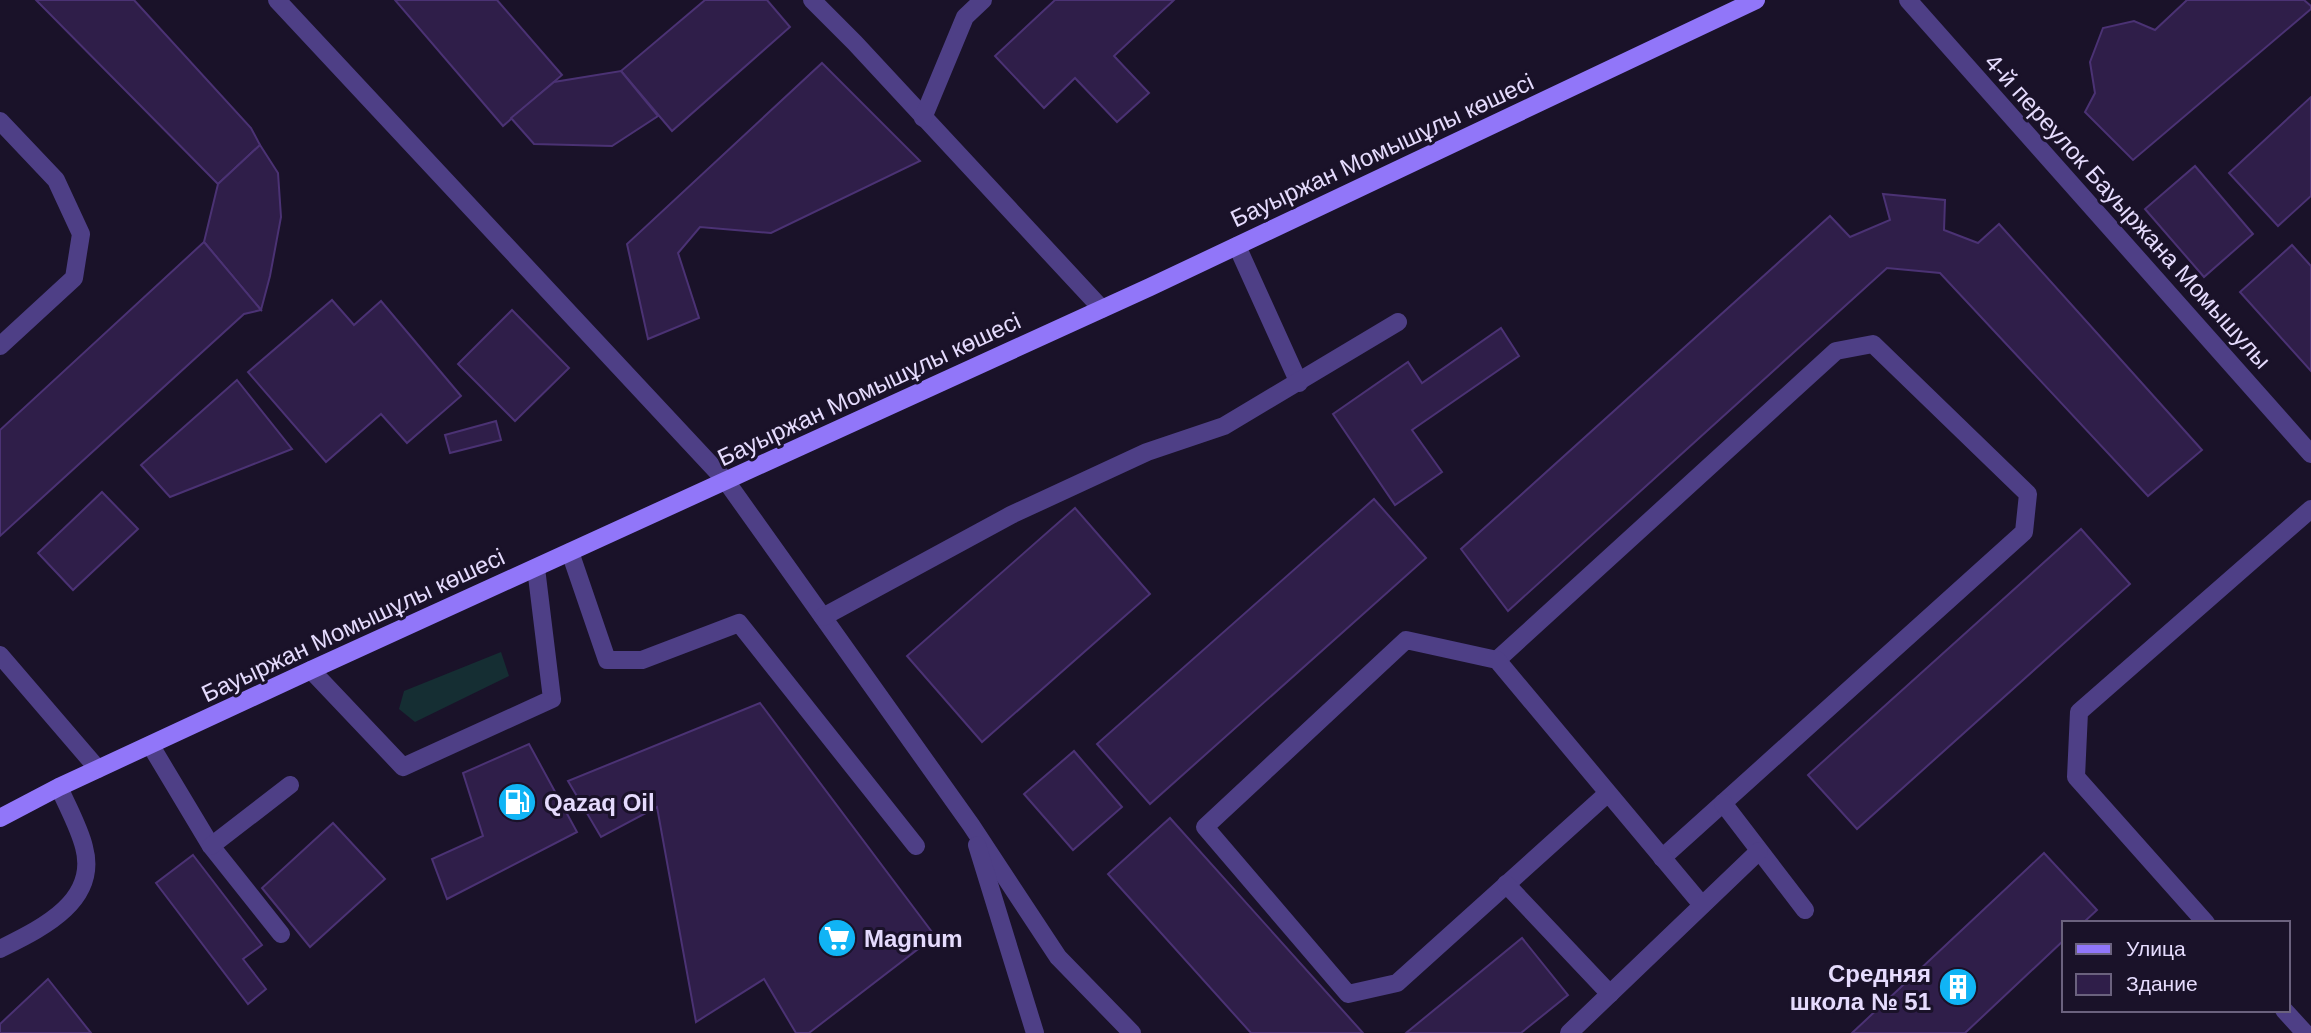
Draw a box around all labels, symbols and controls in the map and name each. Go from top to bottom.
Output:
street label: 4-й переулок Бауыржана Момышулы [1979,48,2277,374]
street label: Бауыржан Момышұлы көшесі [1226,68,1538,232]
street label: Бауыржан Момышұлы көшесі [713,307,1025,471]
street label: Бауыржан Момышұлы көшесі [197,543,509,707]
fuel station icon: Qazaq Oil [496,781,538,823]
place label: Qazaq Oil [544,789,655,816]
supermarket icon: Magnum [816,917,858,959]
legend [2062,921,2290,1012]
place label: Magnum [864,925,963,952]
text: Улица [2126,937,2186,960]
place label: Средняя школа № 51 [1790,960,1931,1015]
building icon: Средняя школа № 51 [1937,966,1979,1008]
text: Здание [2126,972,2198,995]

